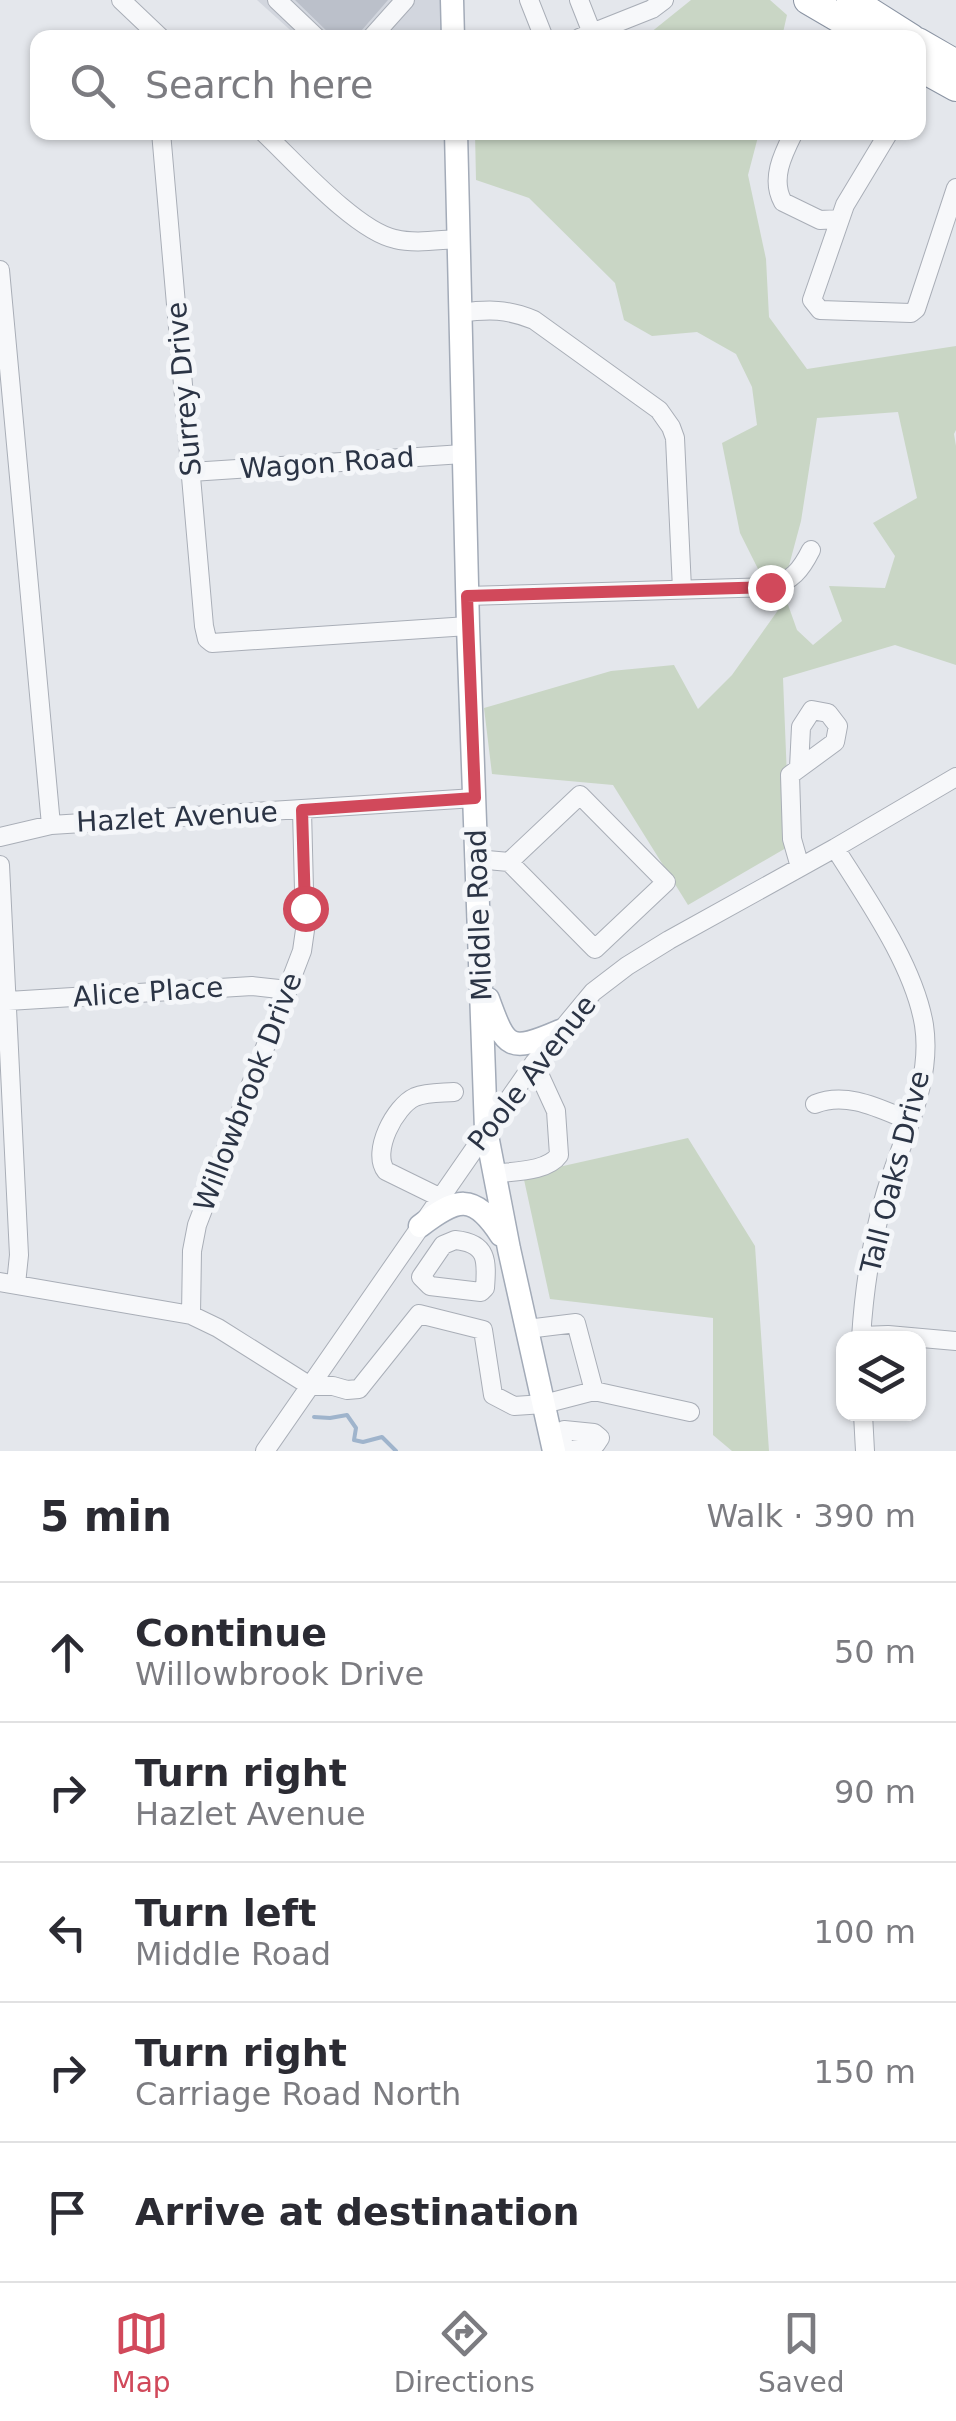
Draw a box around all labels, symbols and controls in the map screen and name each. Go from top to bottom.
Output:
search box [30,30,926,140]
icon: search [65,58,120,113]
text: Search here [145,63,373,107]
street label: Surrey Drive [160,301,208,477]
street label: Wagon Road [239,440,415,486]
route end [748,565,794,611]
street label: Hazlet Avenue [75,795,279,839]
street label: Middle Road [460,829,498,1001]
route start [283,886,329,932]
street label: Willowbrook Drive [187,968,309,1216]
street label: Alice Place [72,970,224,1014]
street label: Poole Avenue [461,989,603,1157]
street label: Tall Oaks Drive [854,1067,936,1278]
map controls [836,1331,926,1421]
button: layers [836,1331,926,1421]
text: 5 min [40,1492,172,1541]
text: Walk · 390 m [706,1497,916,1535]
text: Continue [135,1611,327,1655]
icon: ahead [40,1625,95,1680]
text: 50 m [834,1633,916,1671]
text: Willowbrook Drive [135,1655,424,1693]
text: Turn right [135,1751,347,1795]
icon: right [40,1765,95,1820]
text: 90 m [834,1773,916,1811]
text: Hazlet Avenue [135,1795,366,1833]
text: Turn left [135,1891,316,1935]
icon: left [40,1905,95,1960]
text: 100 m [814,1913,916,1951]
text: Middle Road [135,1935,331,1973]
text: Turn right [135,2031,347,2075]
icon: right [40,2045,95,2100]
text: 150 m [814,2053,916,2091]
text: Carriage Road North [135,2075,461,2113]
icon: arrive [40,2185,95,2240]
text: Arrive at destination [135,2190,580,2234]
tab: Map [112,2306,171,2399]
tab: Directions [394,2306,535,2399]
tab: Saved [758,2306,844,2399]

